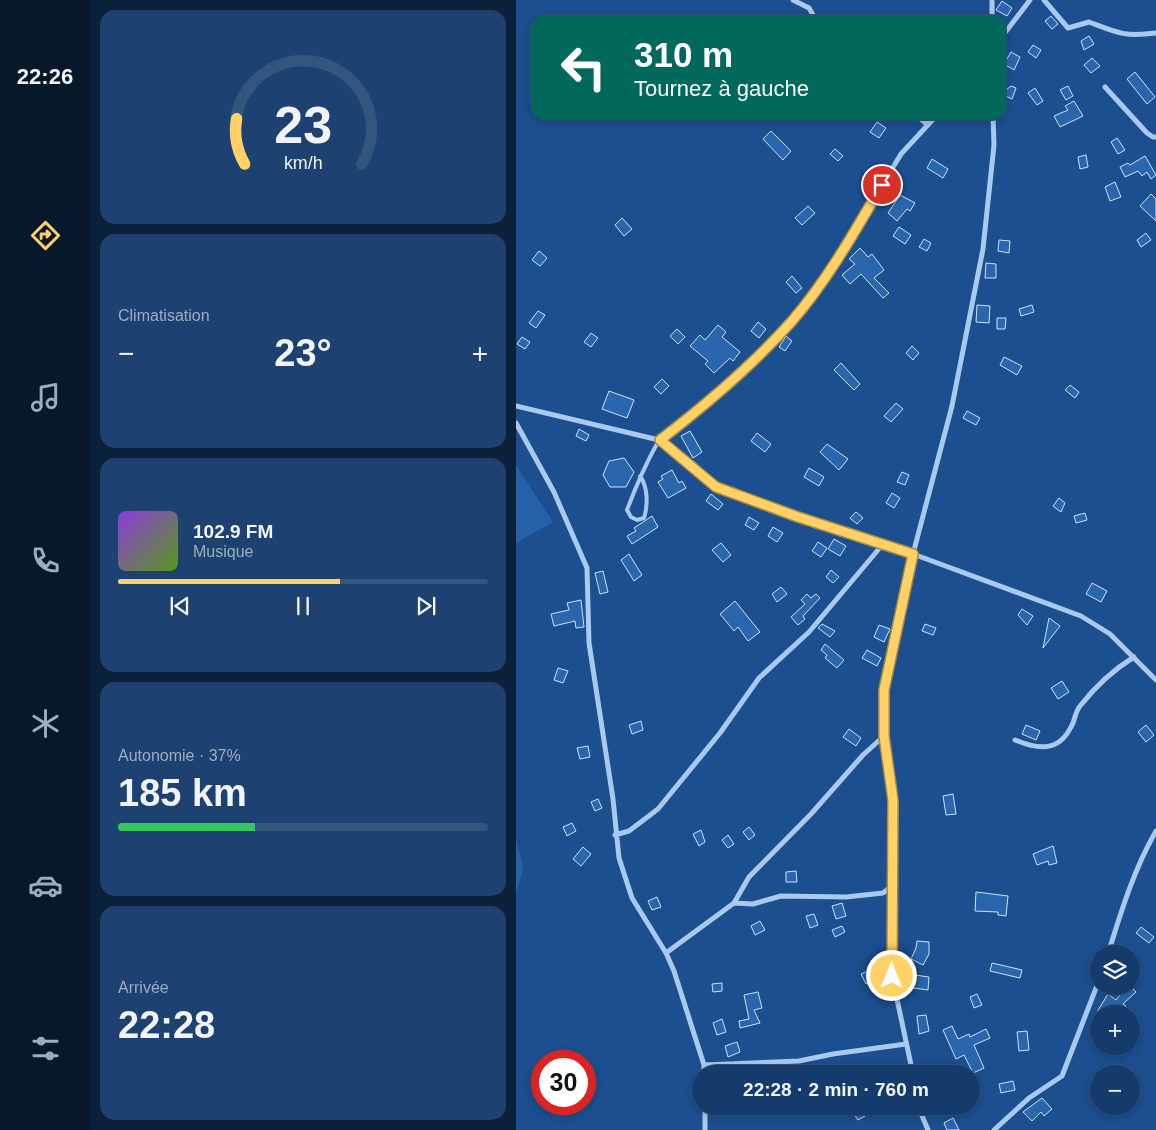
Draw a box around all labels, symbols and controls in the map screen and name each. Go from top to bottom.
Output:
icon: left [551,35,616,100]
text: 310 m [634,35,733,74]
text: 22:26 [17,64,73,89]
text: Tournez à gauche [634,76,809,101]
text: 23 [274,96,332,154]
text: km/h [284,153,322,173]
pin [861,164,903,206]
icon: arrive [868,171,896,199]
icon: directions [28,218,63,253]
text: Climatisation [118,307,210,324]
text: 23° [274,332,332,374]
text: − [118,338,134,369]
text: + [472,338,488,369]
icon: music [28,380,63,415]
text: 102.9 FM [193,521,273,542]
icon: phone [28,543,63,578]
text: Musique [193,543,253,560]
icon: previous [166,592,194,620]
icon: pause [289,592,317,620]
icon: next [412,592,440,620]
icon: climate [28,706,63,741]
text: Autonomie · 37% [118,747,241,764]
text: 185 km [118,772,247,814]
icon: car [28,868,63,903]
map controls [1090,945,1140,1115]
button: layers [1090,945,1140,995]
position arrow [865,949,917,1001]
text: Arrivée [118,979,169,996]
text: 22:28 [118,1004,215,1046]
button: + [1090,1005,1140,1055]
icon: filters [28,1031,63,1066]
speed limit sign: 30 [531,1050,596,1115]
button: − [1090,1065,1140,1115]
text: 22:28 · 2 min · 760 m [743,1079,929,1100]

